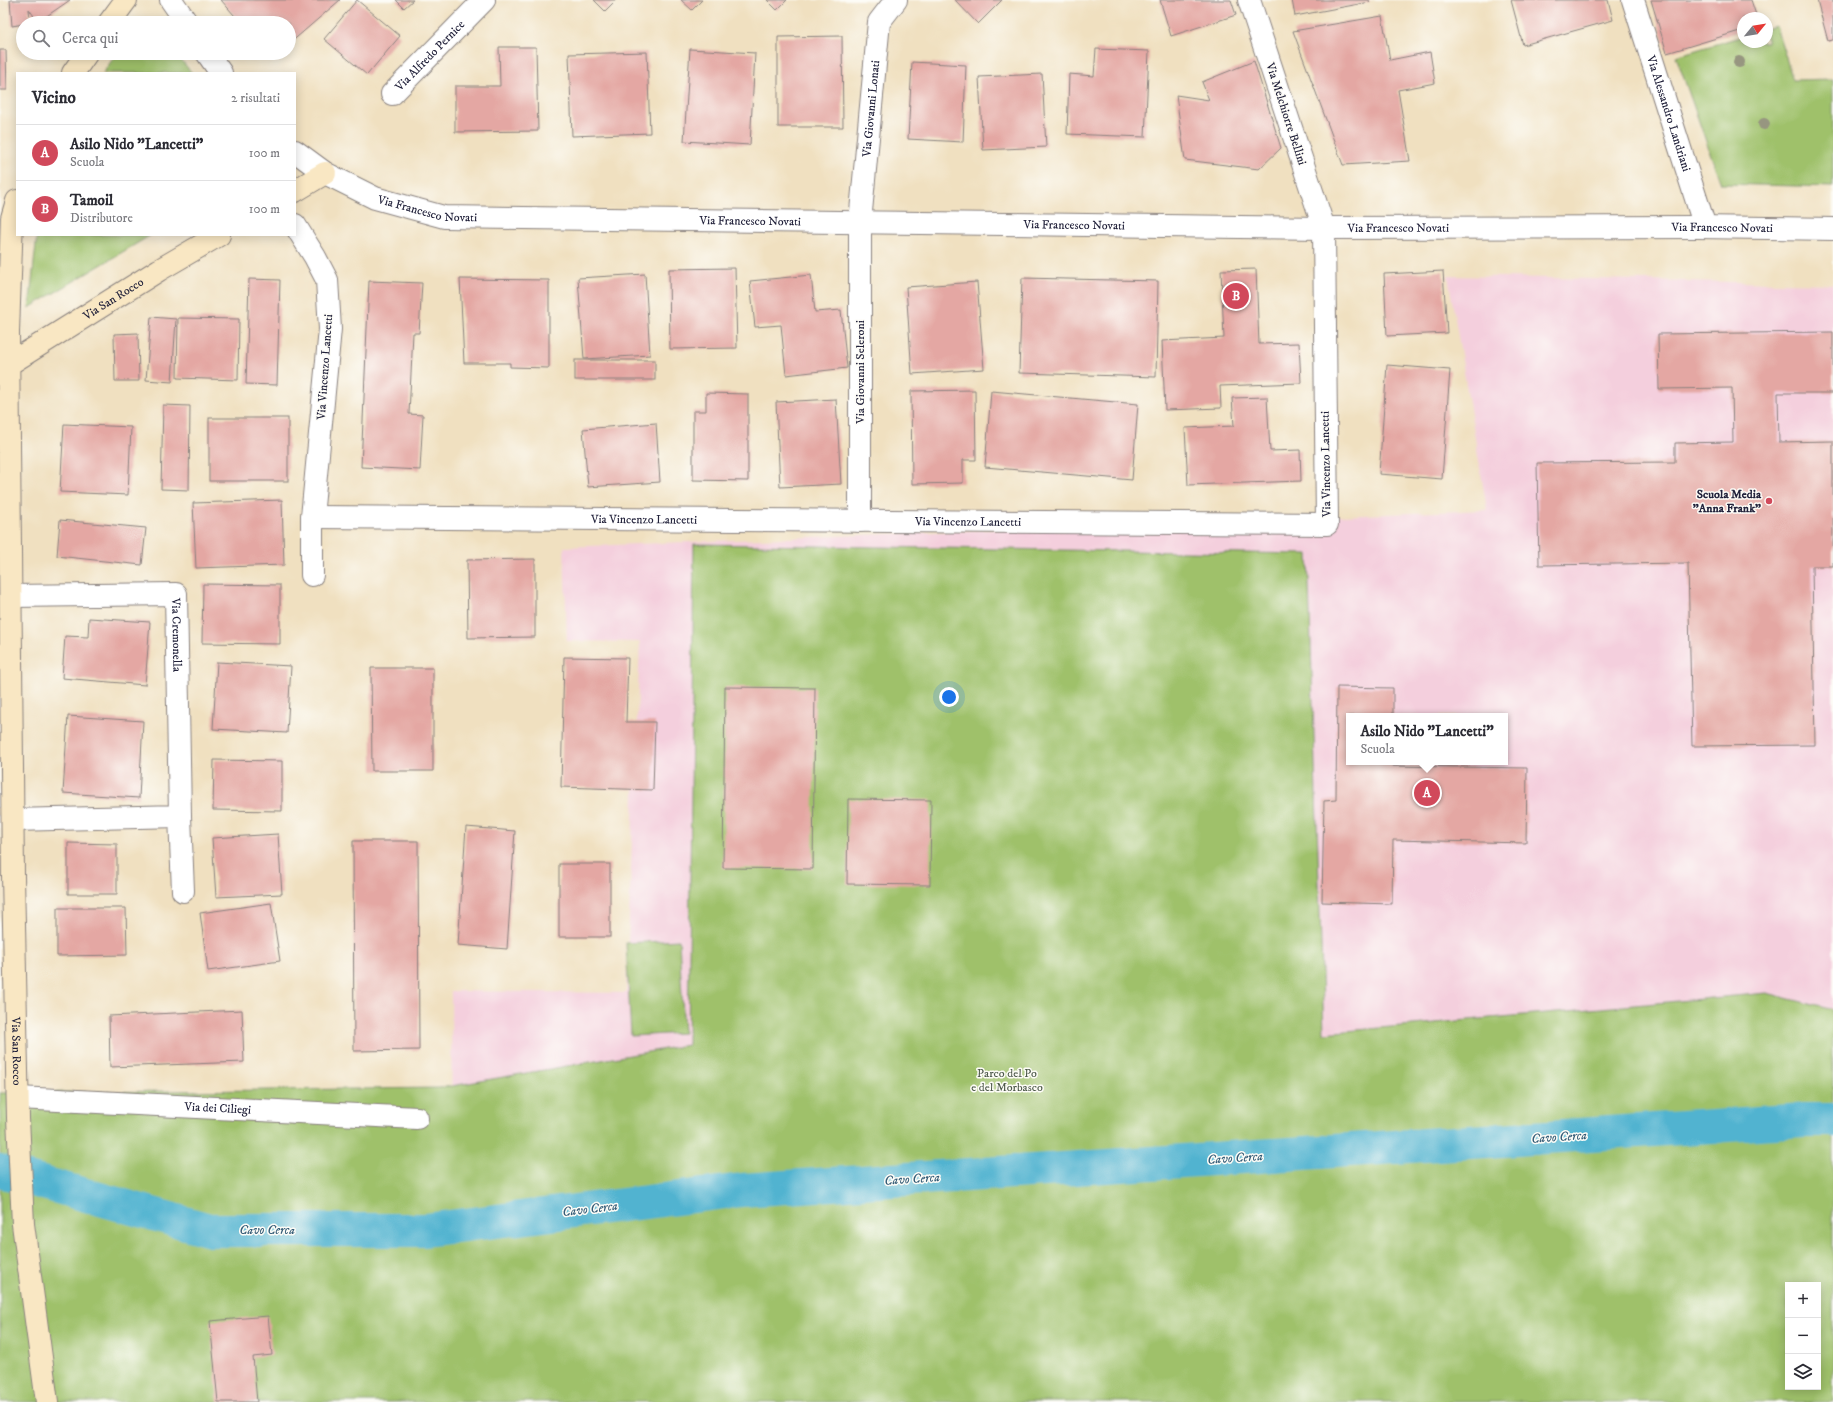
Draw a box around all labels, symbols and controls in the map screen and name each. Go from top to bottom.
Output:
north arrow [1737,12,1773,48]
search box [16,16,296,60]
street label: Via Alfredo Pernice [391,17,468,95]
icon: search [30,27,52,49]
text: Cerca qui [62,29,118,48]
street label: Via Alessandro Landriani [1643,53,1694,173]
street label: Via Giovanni Lonati [859,59,883,159]
street label: Via Melchiorre Bellini [1262,60,1310,167]
text: Vicino [32,87,76,109]
text: 2 risultati [231,90,280,106]
text: Asilo Nido "Lancetti" [70,135,203,154]
text: A [41,145,49,161]
text: 100 m [249,145,280,161]
text: Scuola [70,154,104,170]
text: Tamoil [70,191,113,210]
street label: Via Francesco Novati [375,191,477,225]
text: B [41,201,49,217]
text: 100 m [249,201,280,217]
text: Distributore [70,210,133,226]
street label: Via Francesco Novati [699,213,801,229]
street label: Via Francesco Novati [1022,217,1125,233]
street label: Via Francesco Novati [1671,219,1773,236]
street label: Via Francesco Novati [1347,220,1449,235]
street label: Via San Rocco [79,274,146,324]
pin: B [1223,281,1249,311]
street label: Via Vincenzo Lancetti [314,314,336,421]
street label: Via Giovanni Seleroni [853,320,868,425]
street label: Via Vincenzo Lancetti [1318,411,1334,518]
place label: Scuola Media "Anna Frank" [1693,487,1762,516]
marker: Scuola Media "Anna Frank" [1764,496,1774,506]
street label: Via Vincenzo Lancetti [590,511,697,527]
street label: Via Vincenzo Lancetti [914,514,1021,529]
street label: Via Cremonella [169,597,185,673]
your location [939,687,959,707]
popup [1346,713,1508,765]
text: Asilo Nido "Lancetti" [1360,722,1494,741]
text: Scuola [1360,741,1395,757]
pin: A [1414,778,1440,808]
street label: Via San Rocco [8,1016,25,1086]
park label: Parco del Po e del Morbasco [971,1066,1043,1095]
street label: Via dei Ciliegi [183,1099,251,1117]
water label: Cavo Cerca [1531,1127,1588,1147]
water label: Cavo Cerca [1207,1148,1264,1168]
water label: Cavo Cerca [884,1169,941,1189]
water label: Cavo Cerca [561,1198,619,1220]
water label: Cavo Cerca [239,1222,295,1238]
map controls [1785,1282,1821,1390]
button: + [1785,1282,1821,1318]
button: − [1785,1318,1821,1354]
button: layers [1785,1354,1821,1390]

